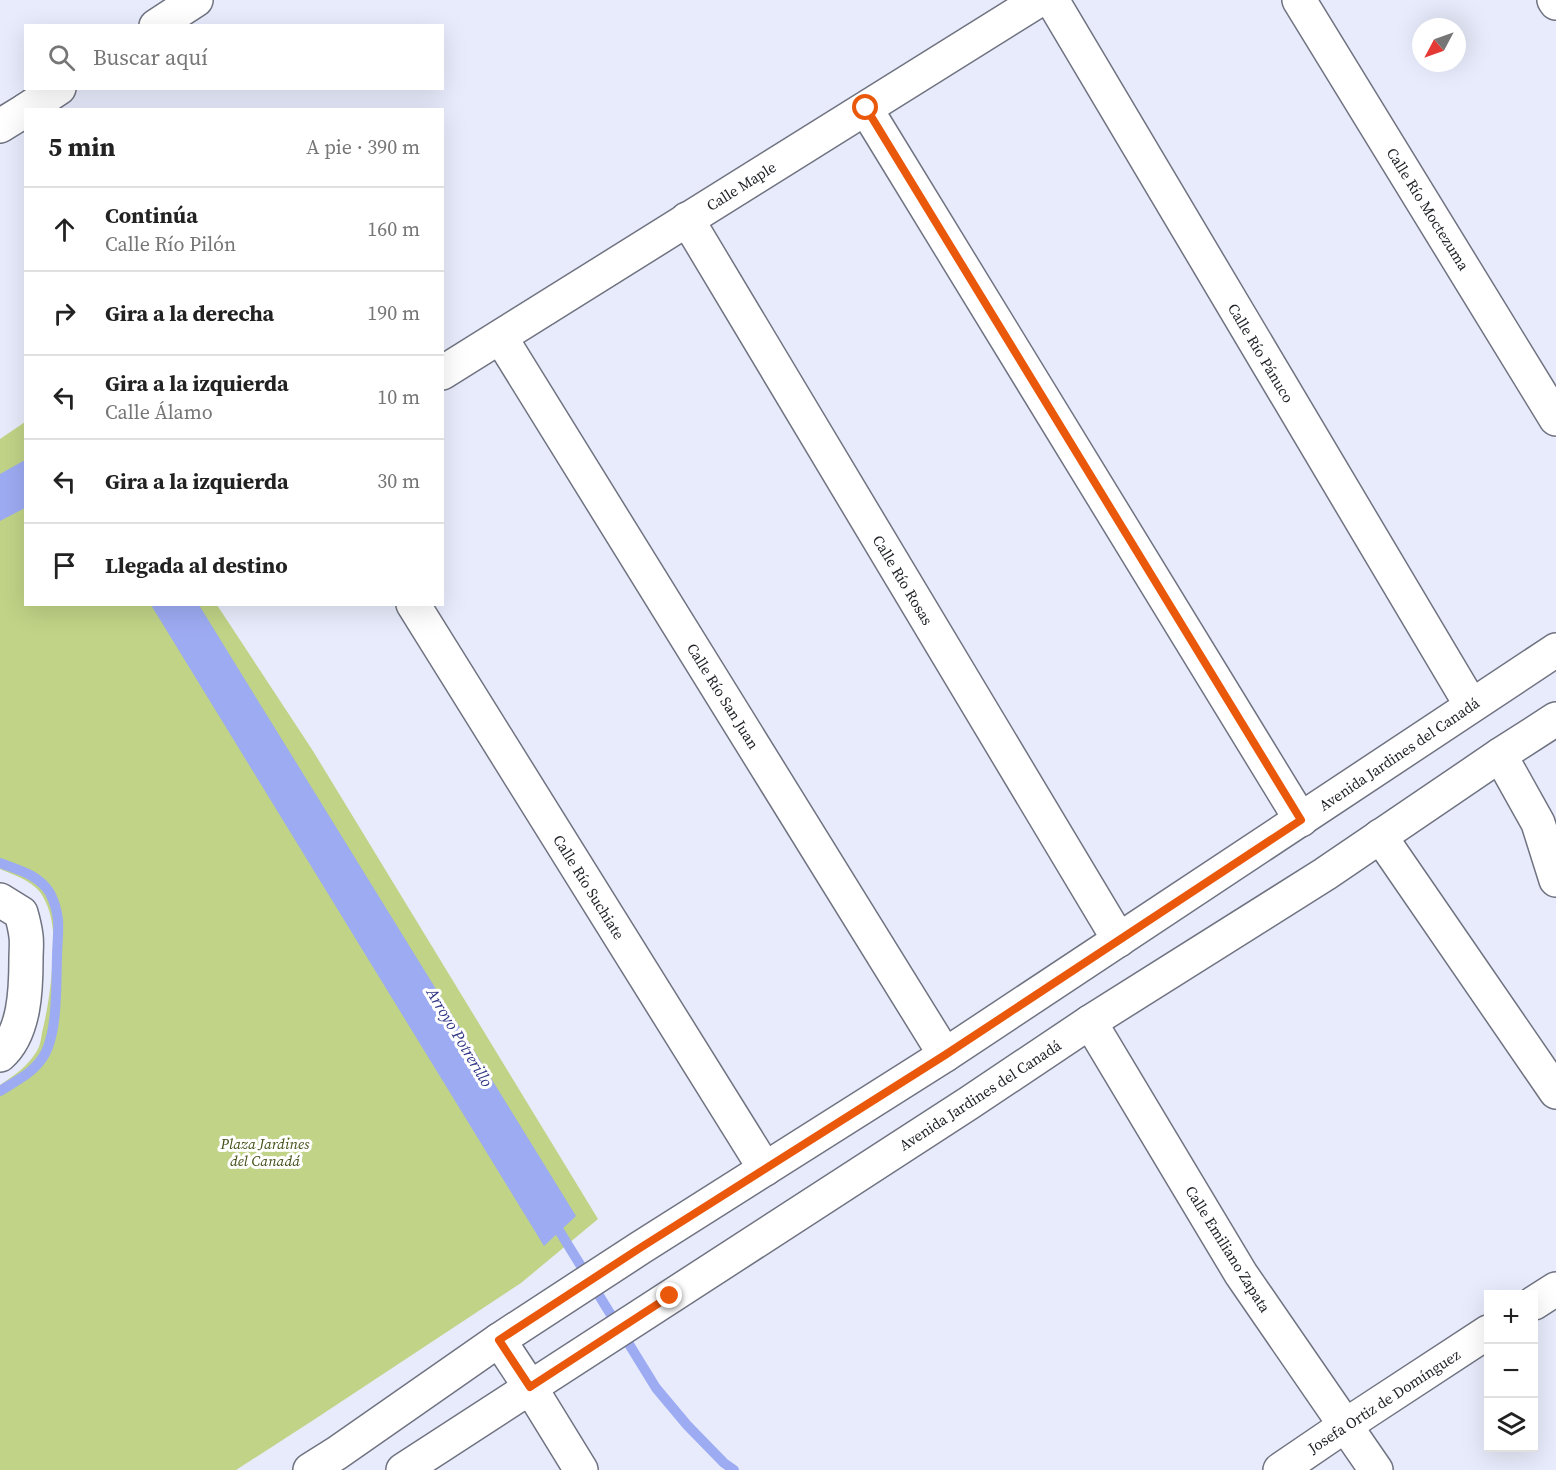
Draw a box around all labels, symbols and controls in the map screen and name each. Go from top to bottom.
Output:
north arrow [1412,18,1466,72]
search box [24,24,444,90]
icon: search [45,41,78,74]
text: Buscar aquí [93,42,208,72]
route start [852,94,878,120]
text: 5 min [48,129,115,165]
text: A pie · 390 m [306,133,420,161]
street label: Calle Río Moctezuma [1382,144,1475,275]
street label: Calle Maple [702,156,780,216]
text: Continúa [105,200,198,230]
icon: ahead [48,213,81,246]
text: 160 m [367,215,420,243]
text: Calle Río Pilón [105,230,236,258]
icon: right [48,297,81,330]
text: Gira a la derecha [105,298,274,328]
text: 190 m [367,299,420,327]
street label: Calle Río Pánuco [1223,299,1299,407]
text: Gira a la izquierda [105,368,289,398]
icon: left [48,381,81,414]
text: 10 m [377,383,420,411]
text: Calle Álamo [105,398,213,426]
icon: left [48,465,81,498]
text: Gira a la izquierda [105,466,289,496]
text: 30 m [377,467,420,495]
street label: Calle Río Rosas [868,531,938,629]
icon: arrive [48,549,81,582]
text: Llegada al destino [105,550,288,580]
street label: Calle Río San Juan [682,639,764,753]
street label: Avenida Jardines del Canadá [1315,692,1484,816]
street label: Calle Río Suchiate [548,831,630,944]
water label: Arroyo Potrerillo [421,982,498,1091]
street label: Avenida Jardines del Canadá [895,1034,1065,1155]
park label: Plaza Jardines del Canadá [220,1133,310,1171]
street label: Calle Emiliano Zapata [1180,1182,1276,1317]
route end [656,1282,682,1308]
map controls [1484,1290,1538,1452]
button: + [1484,1290,1538,1344]
street label: Josefa Ortiz de Domínguez [1303,1344,1464,1459]
button: − [1484,1344,1538,1398]
button: layers [1484,1398,1538,1452]

